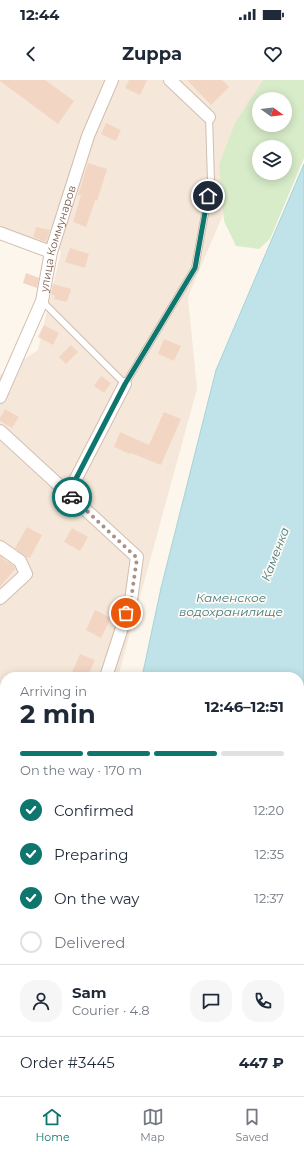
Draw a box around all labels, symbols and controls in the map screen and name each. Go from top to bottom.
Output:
text: 12:44 [20,5,59,24]
icon: back [20,43,42,65]
text: Zuppa [122,43,182,65]
icon: heart [262,43,284,65]
north arrow [252,92,292,132]
map controls [252,92,292,180]
button: layers [252,140,292,180]
pin [191,179,225,213]
street label: улица Коммунаров [37,184,79,294]
icon: home [197,185,219,207]
courier [52,477,92,517]
icon: car [61,486,83,508]
water label: Каменка [258,525,292,583]
water label: Каменское водохранилище [179,590,283,619]
pin [109,596,143,630]
icon: bag [115,602,137,624]
text: Arriving in [20,683,87,699]
text: 12:46–12:51 [205,697,284,716]
text: 2 min [20,698,96,730]
text: On the way · 170 m [20,762,142,778]
icon: check [20,799,42,821]
text: Confirmed [54,801,134,820]
text: 12:20 [253,802,284,818]
icon: check [20,843,42,865]
text: Preparing [54,845,129,864]
text: 12:35 [255,846,284,862]
icon: check [20,887,42,909]
text: On the way [54,889,139,908]
text: 12:37 [254,890,284,906]
text: Delivered [54,933,126,952]
button: person [20,980,62,1022]
button: chat [190,980,232,1022]
button: phone [242,980,284,1022]
text: Sam [72,983,107,1002]
text: Courier · 4.8 [72,1002,150,1018]
text: Order #3445 [20,1053,115,1072]
text: 447 ₽ [239,1053,284,1072]
tab: Home [35,1106,70,1144]
tab: Map [140,1106,165,1144]
tab: Saved [236,1106,269,1144]

